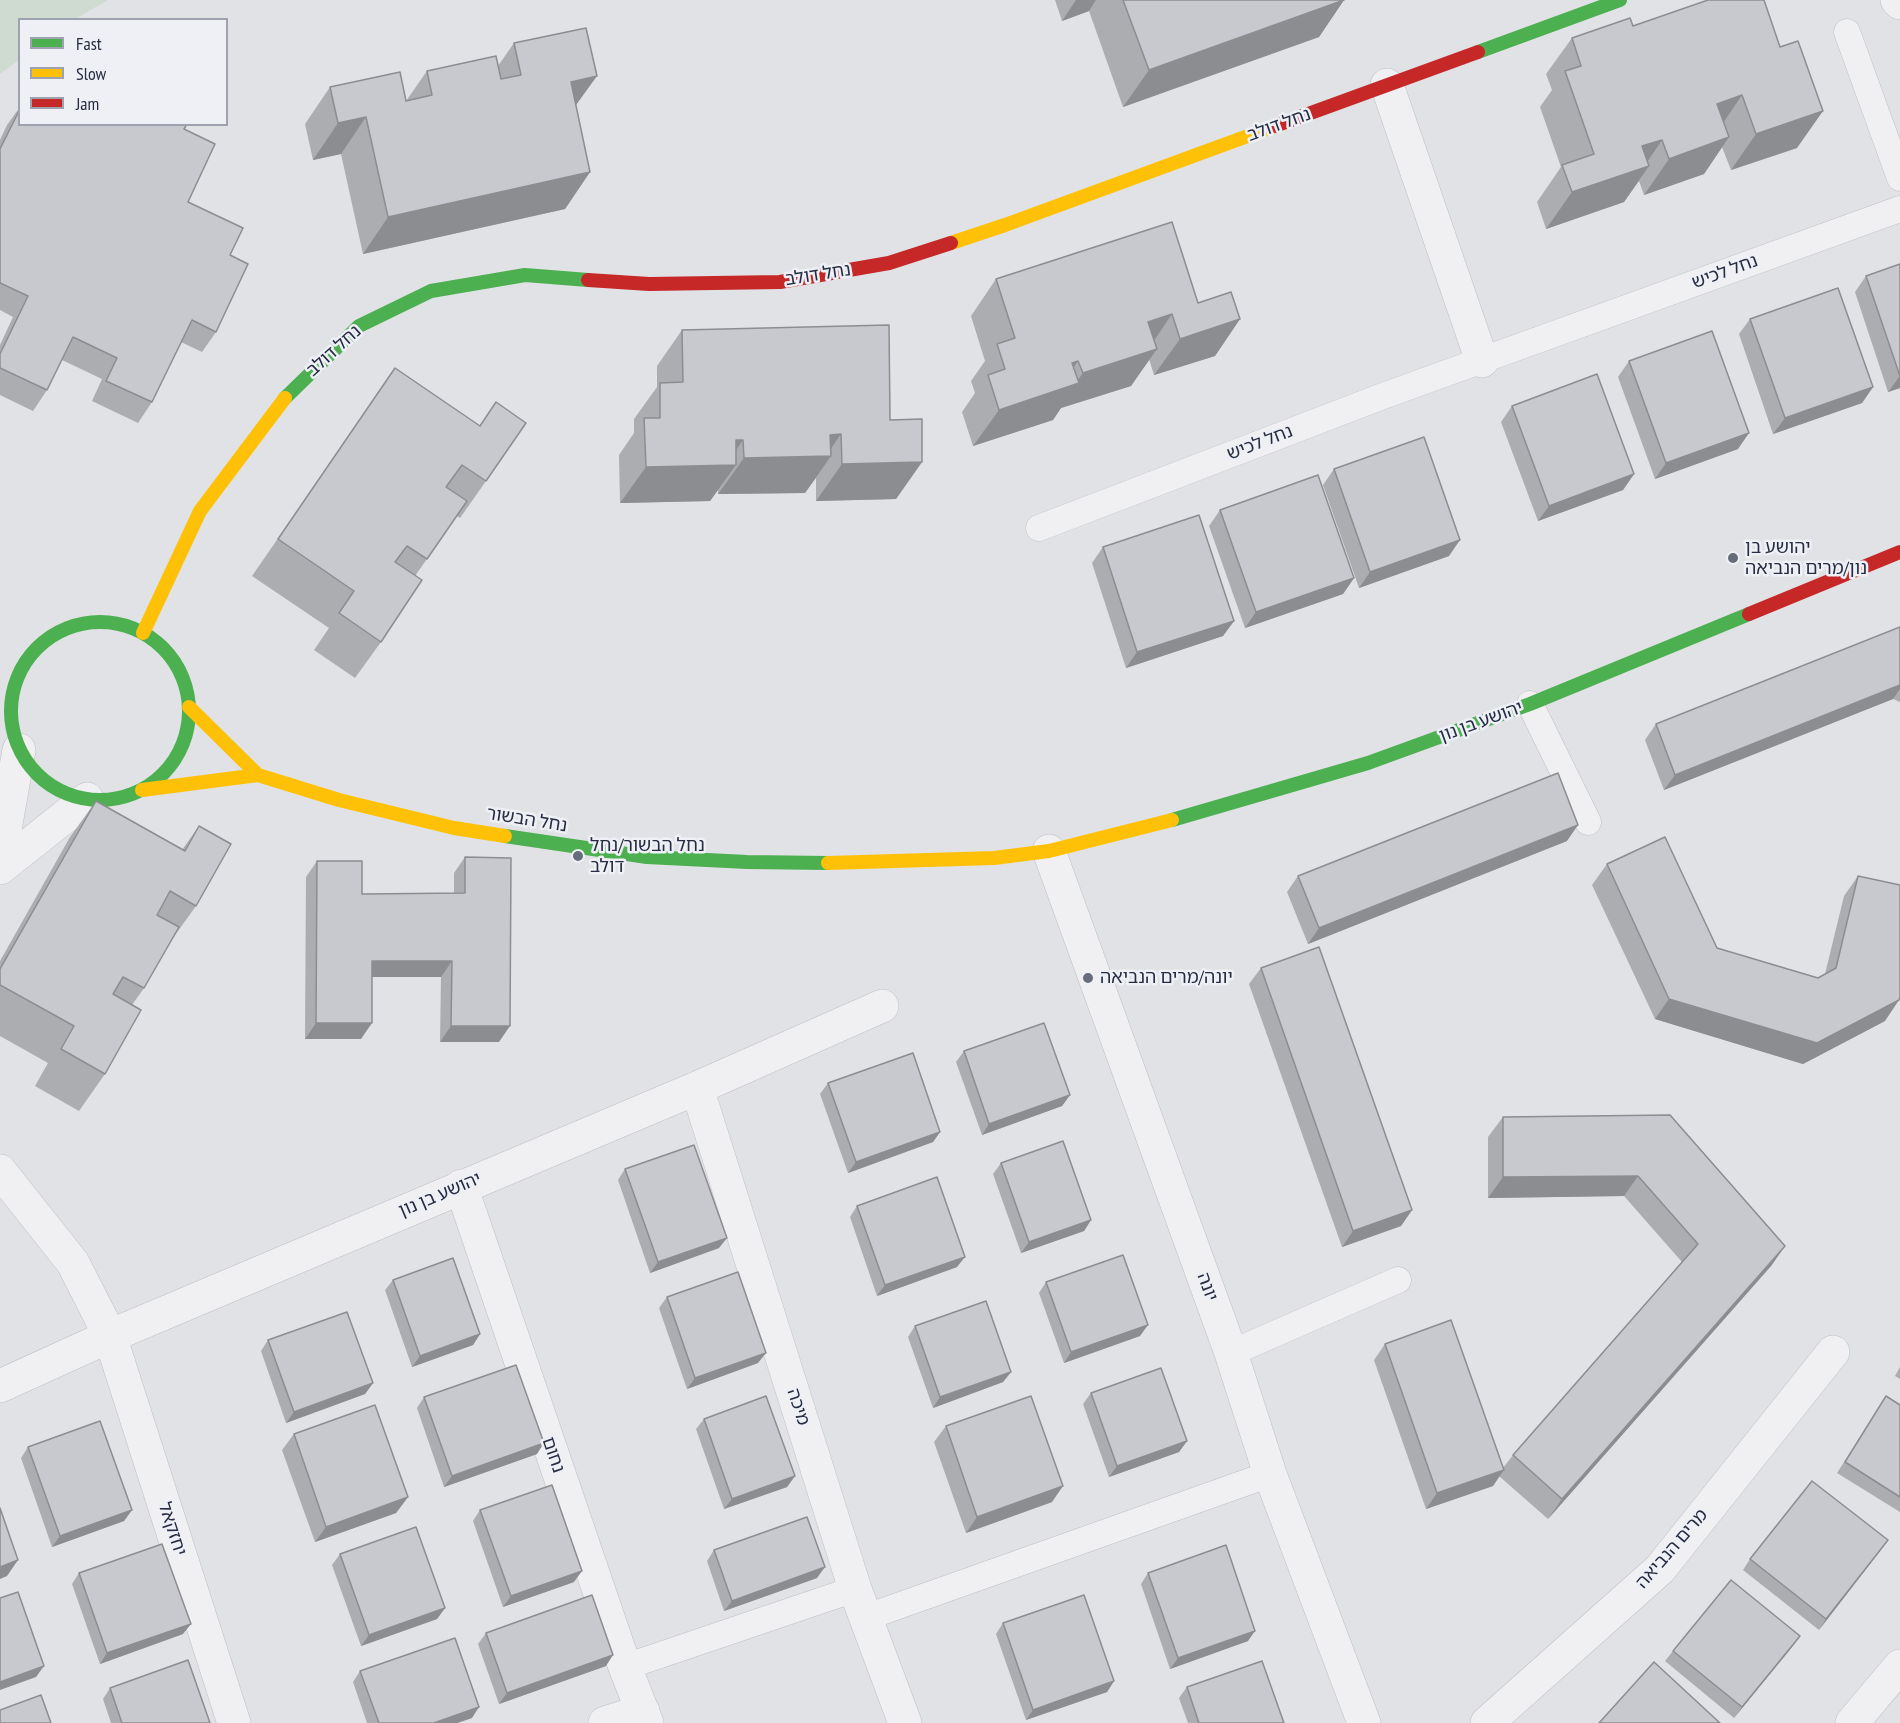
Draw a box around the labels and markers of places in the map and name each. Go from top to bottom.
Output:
place label: יהושע בן נון/מרים הנביאה [1745,537,1867,580]
marker: יהושע בן נון/מרים הנביאה [1726,551,1740,565]
place label: נחל הבשור/נחל דולב [590,835,705,878]
marker: נחל הבשור/נחל דולב [571,849,585,863]
place label: יונה/מרים הנביאה [1100,967,1233,989]
marker: יונה/מרים הנביאה [1081,971,1095,985]

